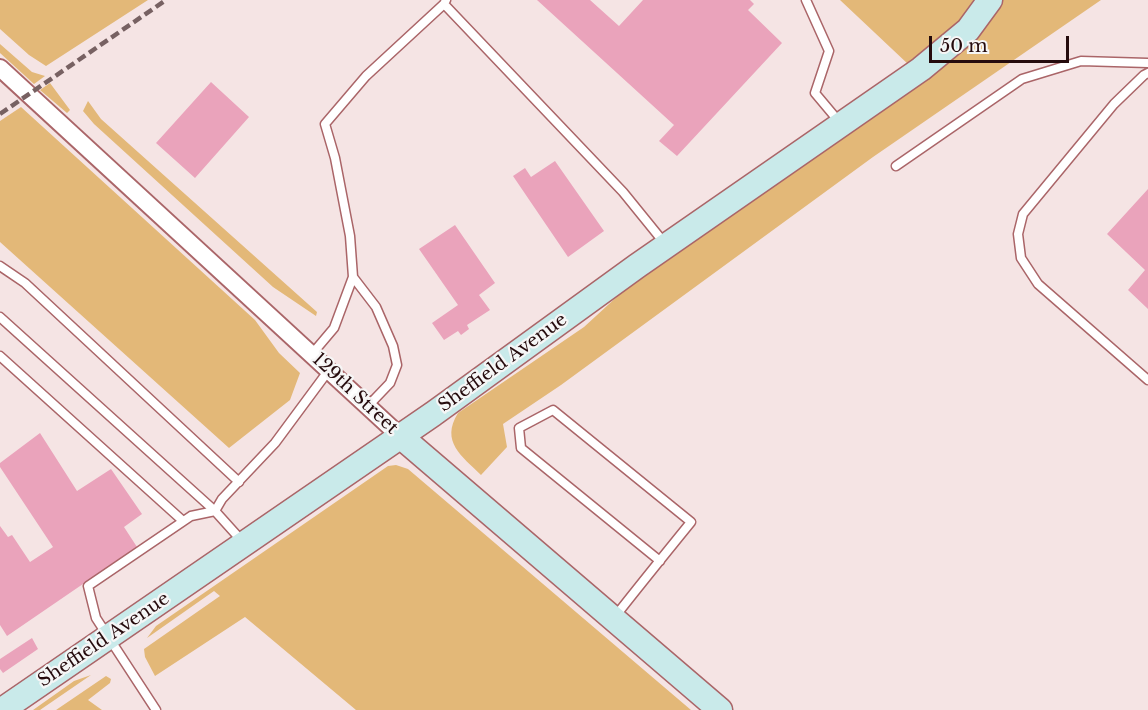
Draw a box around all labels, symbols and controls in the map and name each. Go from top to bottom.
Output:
scale bar [932,24,1072,62]
text: 50 m [940,35,988,57]
street label: Sheffield Avenue [434,309,572,417]
street label: 129th Street [308,349,402,439]
street label: Sheffield Avenue [34,588,174,692]

